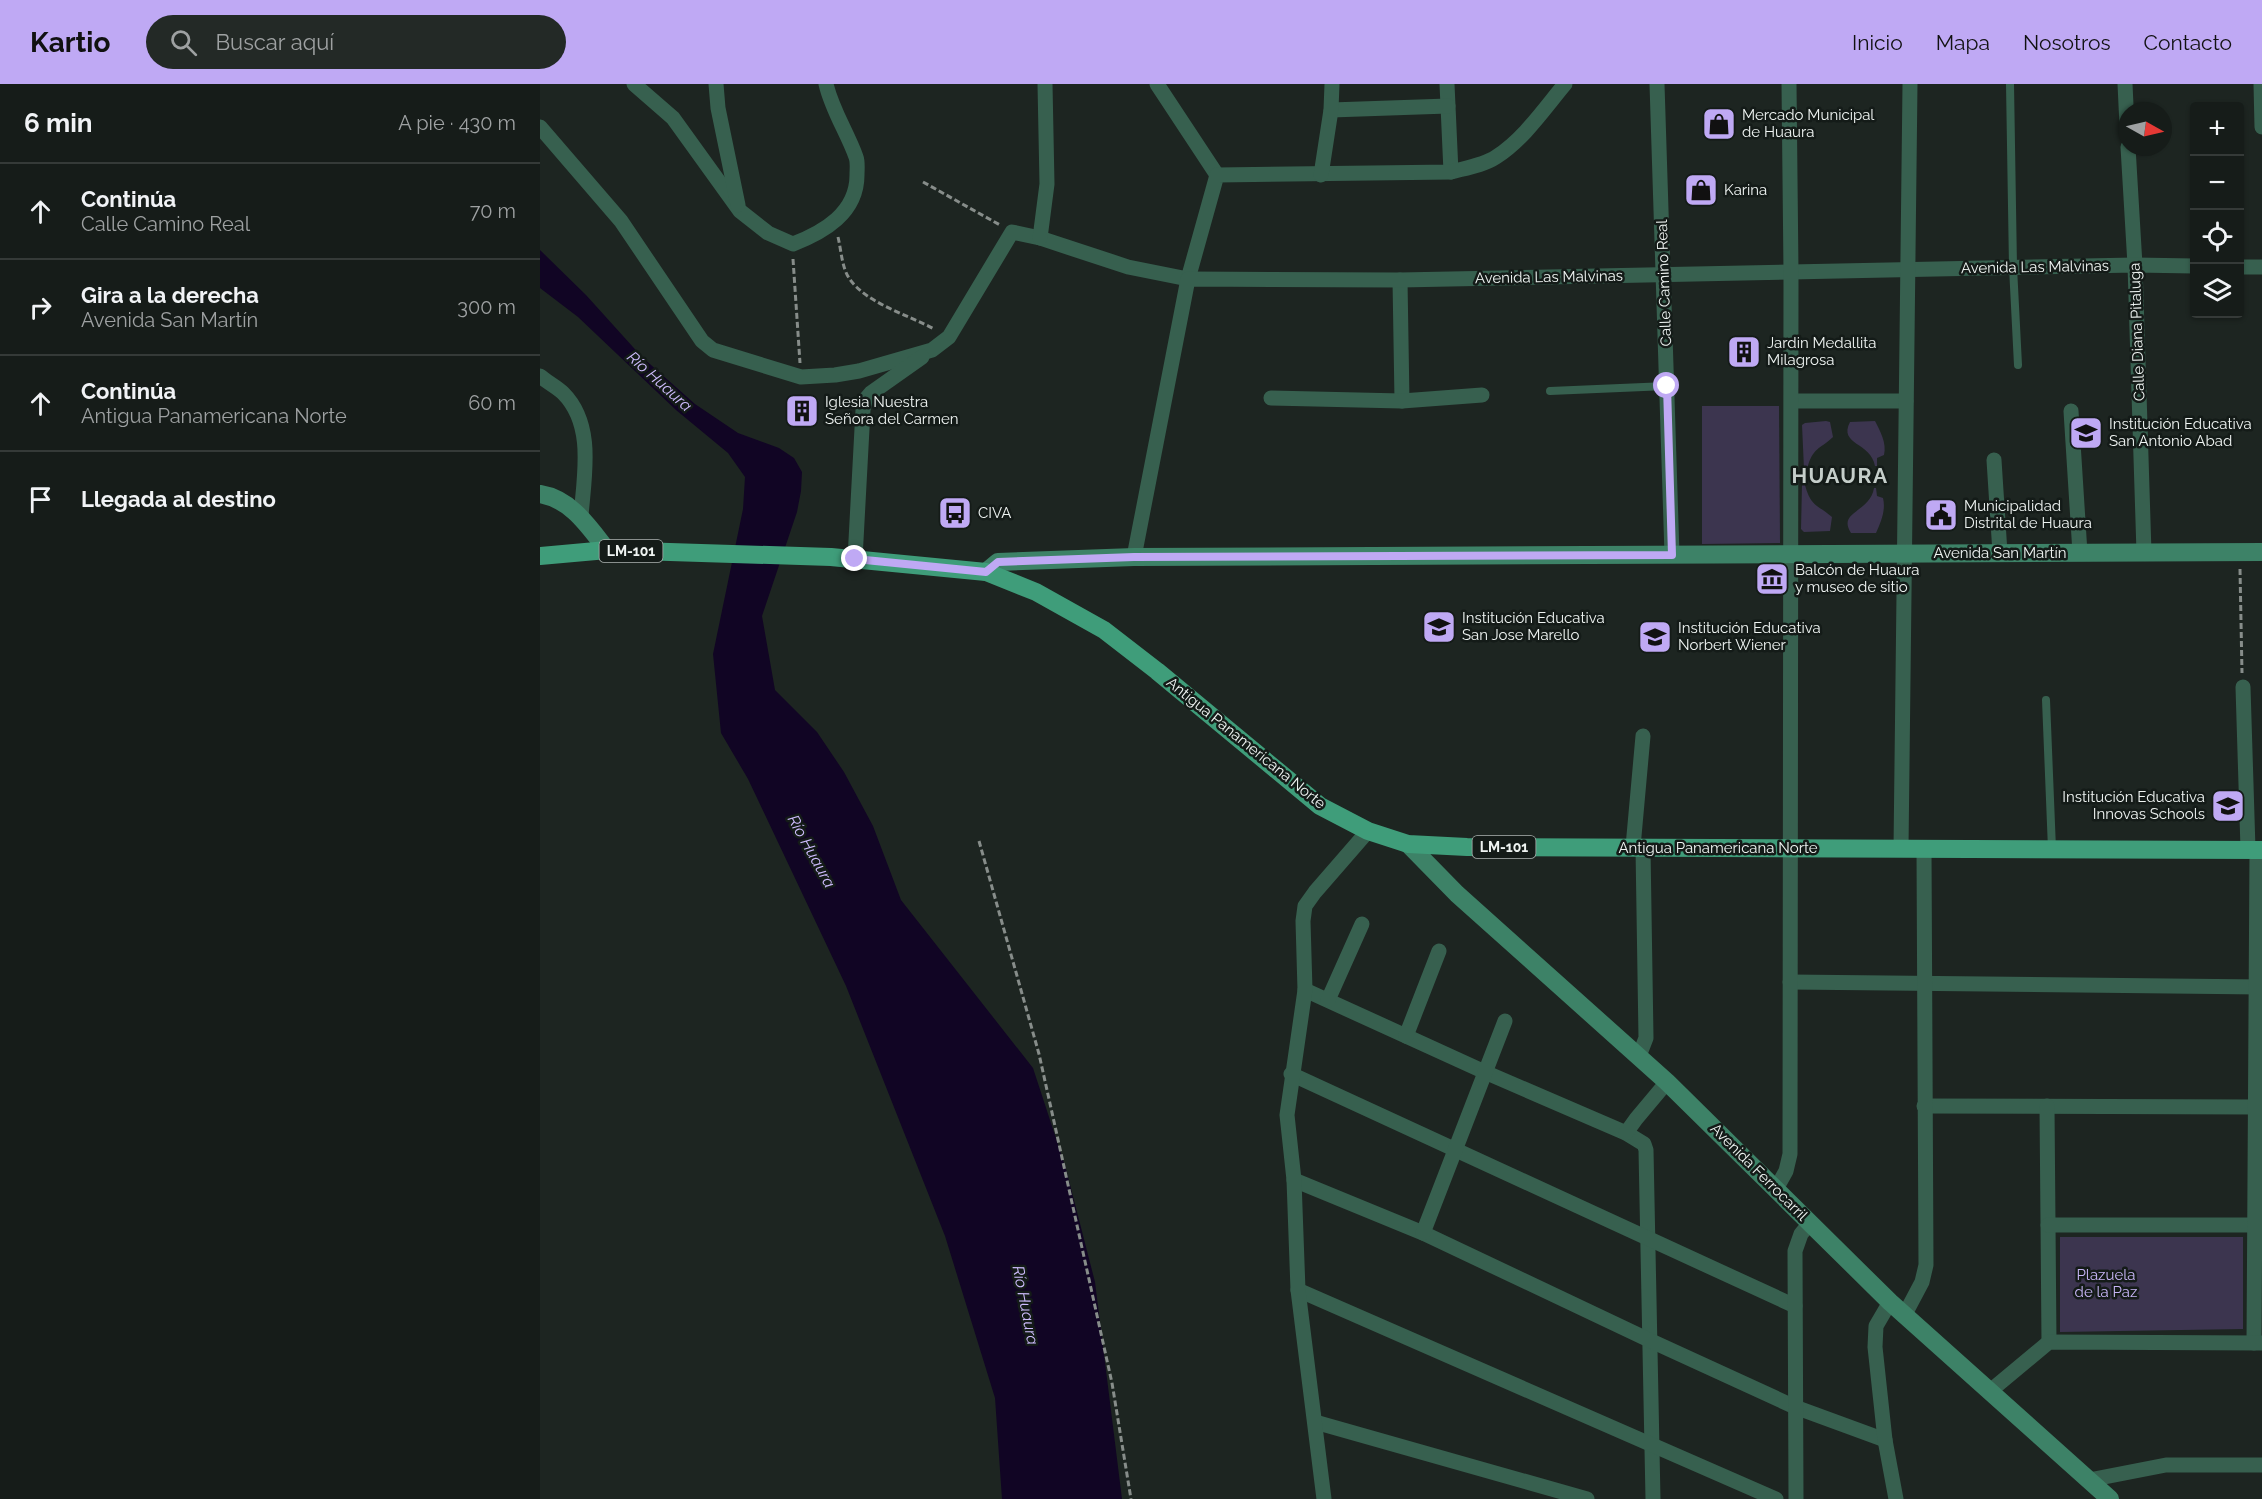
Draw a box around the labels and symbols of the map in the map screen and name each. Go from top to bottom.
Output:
north arrow [2118,102,2172,156]
shop icon: Mercado Municipal de Huaura [1701,106,1737,142]
place label: Mercado Municipal de Huaura [1742,106,1875,141]
shop icon: Karina [1683,172,1719,208]
place label: Karina [1724,181,1767,199]
street label: Calle Camino Real [1653,218,1675,347]
street label: Avenida Las Malvinas [1961,257,2109,277]
street label: Calle Diana Pitaluga [2126,263,2148,401]
street label: Avenida Las Malvinas [1475,267,1623,287]
building icon: Jardin Medallita Milagrosa [1726,334,1762,370]
place label: Jardin Medallita Milagrosa [1767,334,1876,369]
water label: Río Huaura [623,347,696,416]
route start [1653,372,1679,398]
building icon: Iglesia Nuestra Señora del Carmen [784,393,820,429]
place label: Iglesia Nuestra Señora del Carmen [825,393,958,428]
school or university icon: Institución Educativa San Antonio Abad [2068,415,2104,451]
place label: Institución Educativa San Antonio Abad [2109,415,2252,450]
district label: HUAURA [1791,463,1889,488]
bus stop icon: CIVA [937,495,973,531]
public building icon: Municipalidad Distrital de Huaura [1923,497,1959,533]
place label: Municipalidad Distrital de Huaura [1964,497,2092,532]
place label: CIVA [978,504,1011,522]
road number: LM-101 [600,540,662,562]
street label: Avenida San Martín [1934,544,2066,562]
route end [841,545,867,571]
museum icon: Balcón de Huaura y museo de sitio [1754,561,1790,597]
place label: Balcón de Huaura y museo de sitio [1795,561,1919,596]
school or university icon: Institución Educativa San Jose Marello [1421,609,1457,645]
place label: Institución Educativa San Jose Marello [1462,609,1605,644]
school or university icon: Institución Educativa Norbert Wiener [1637,619,1673,655]
place label: Institución Educativa Norbert Wiener [1678,619,1821,654]
street label: Antigua Panamericana Norte [1163,673,1329,813]
place label: Institución Educativa Innovas Schools [2062,788,2205,823]
school or university icon: Institución Educativa Innovas Schools [2210,788,2246,824]
water label: Río Huaura [784,811,840,891]
road number: LM-101 [1472,836,1536,858]
street label: Antigua Panamericana Norte [1618,839,1818,857]
street label: Avenida Ferrocarril [1707,1120,1812,1225]
water label: Río Huaura [1009,1264,1043,1347]
park label: Plazuela de la Paz [2075,1266,2137,1301]

